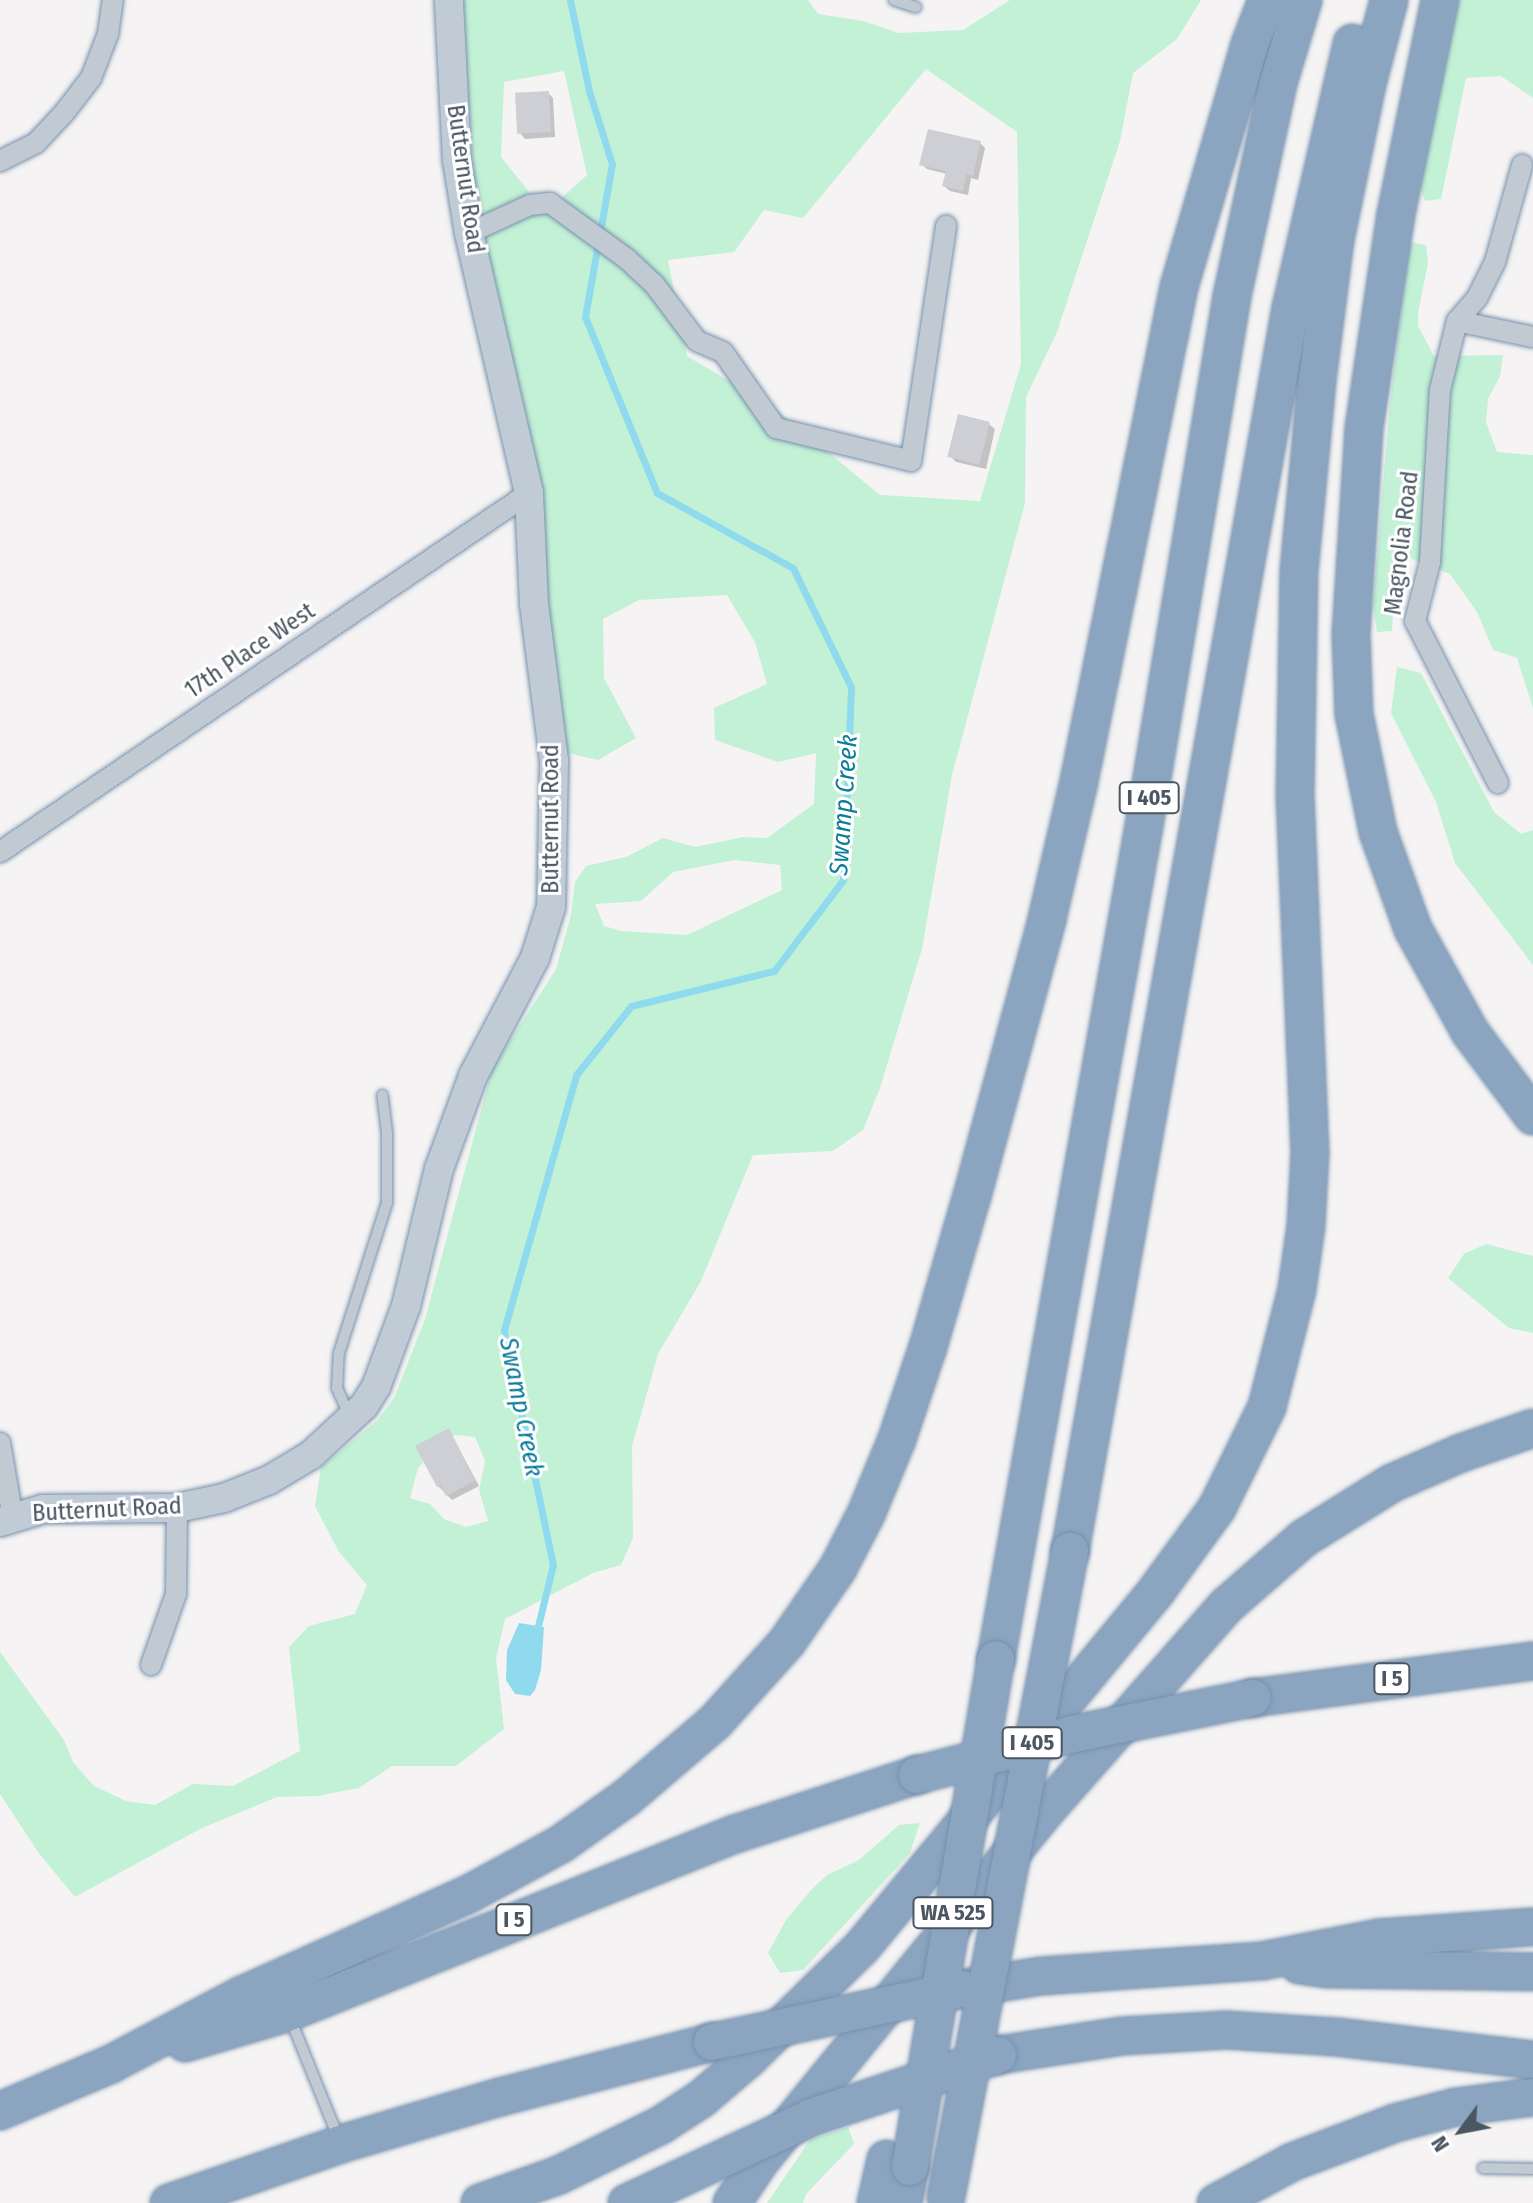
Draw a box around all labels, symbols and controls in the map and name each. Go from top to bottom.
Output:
street label: Butternut Road [440,103,490,255]
street label: Magnolia Road [1379,469,1425,617]
street label: 17th Place West [180,597,320,705]
water label: Swamp Creek [824,734,864,876]
street label: Butternut Road [537,744,565,894]
road number: I 405 [1117,780,1181,816]
water label: Swamp Creek [492,1335,550,1479]
street label: Butternut Road [32,1492,182,1528]
road number: I 5 [1372,1661,1412,1697]
road number: I 405 [1000,1725,1064,1761]
road number: WA 525 [911,1895,995,1931]
road number: I 5 [494,1902,534,1938]
north arrow [1421,2091,1501,2171]
text: N [1425,2131,1455,2157]

